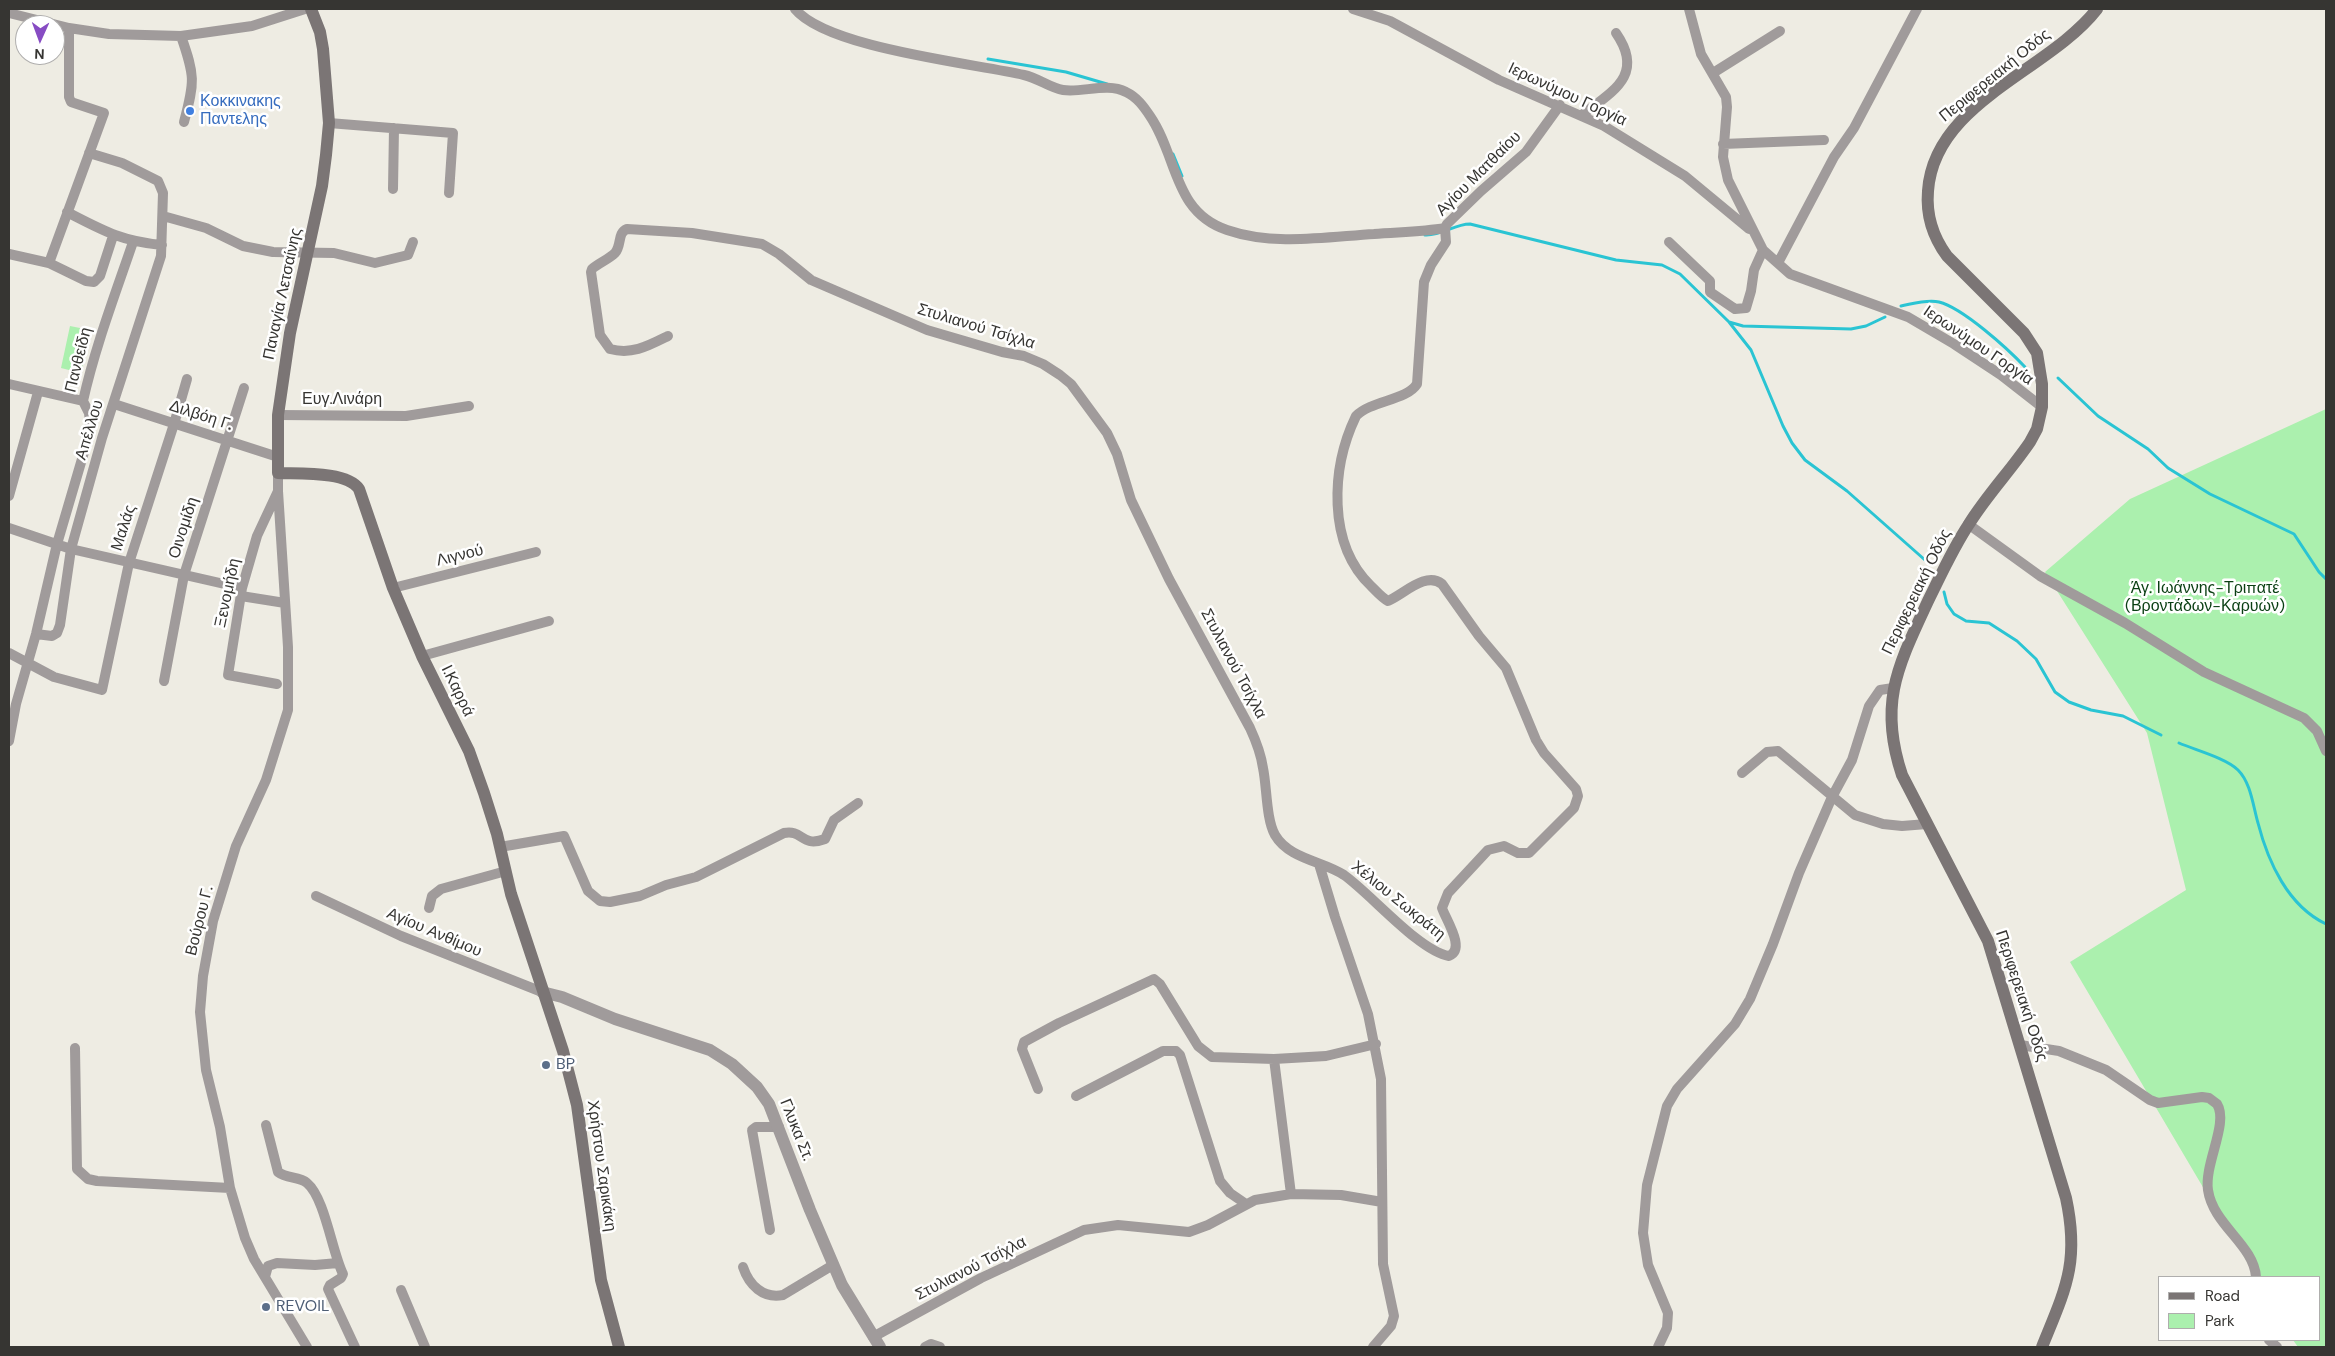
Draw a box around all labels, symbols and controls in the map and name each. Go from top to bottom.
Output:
north arrow [15,15,65,65]
street label: Περιφερειακή Οδός [1936,25,2054,127]
text: N [34,45,45,63]
street label: Ιερωνύμου Γοργία [1505,59,1629,131]
place label: Κοκκινακης Παντελης [200,92,281,130]
marker: Κοκκινακης Παντελης [184,105,196,117]
street label: Αγίου Ματθαίου [1433,128,1525,220]
street label: Παναγία Λετσαίνης [260,226,306,362]
street label: Στυλιανού Τσίχλα [915,300,1037,354]
street label: Ιερωνύμου Γοργία [1919,302,2037,390]
street label: Πανθείδη [62,326,96,394]
street label: Ευγ.Λινάρη [302,390,382,410]
street label: Διλβόη Γ. [167,397,235,435]
street label: Απέλλου [72,398,108,462]
street label: Οινομίδη [165,495,203,561]
street label: Μαλάς [108,503,140,553]
street label: Περιφερειακή Οδός [1878,526,1956,658]
street label: Λιγνού [434,541,486,571]
street label: Ξενομήδη [211,557,245,629]
park label: Άγ. Ιωάννης-Τριπατέ (Βροντάδων-Καρυών) [2125,579,2285,617]
street label: Στυλιανού Τσίχλα [1196,606,1270,722]
street label: Ι.Καρρά [436,662,478,720]
street label: Χέλιου Σωκράτη [1347,857,1449,945]
street label: Βούρου Γ. [182,884,218,958]
street label: Αγίου Ανθίμου [384,904,484,962]
street label: Περιφερειακή Οδός [1991,928,2051,1064]
place label: BP [556,1055,575,1075]
marker: BP [540,1059,552,1071]
street label: Γλυκα Στ. [775,1096,817,1164]
street label: Χρήστου Σαρικάκη [582,1099,620,1233]
street label: Στυλιανού Τσίχλα [912,1233,1030,1305]
legend [2158,1276,2320,1341]
text: Road [2205,1286,2240,1306]
place label: REVOIL [276,1297,329,1317]
marker: REVOIL [260,1301,272,1313]
text: Park [2205,1311,2235,1331]

